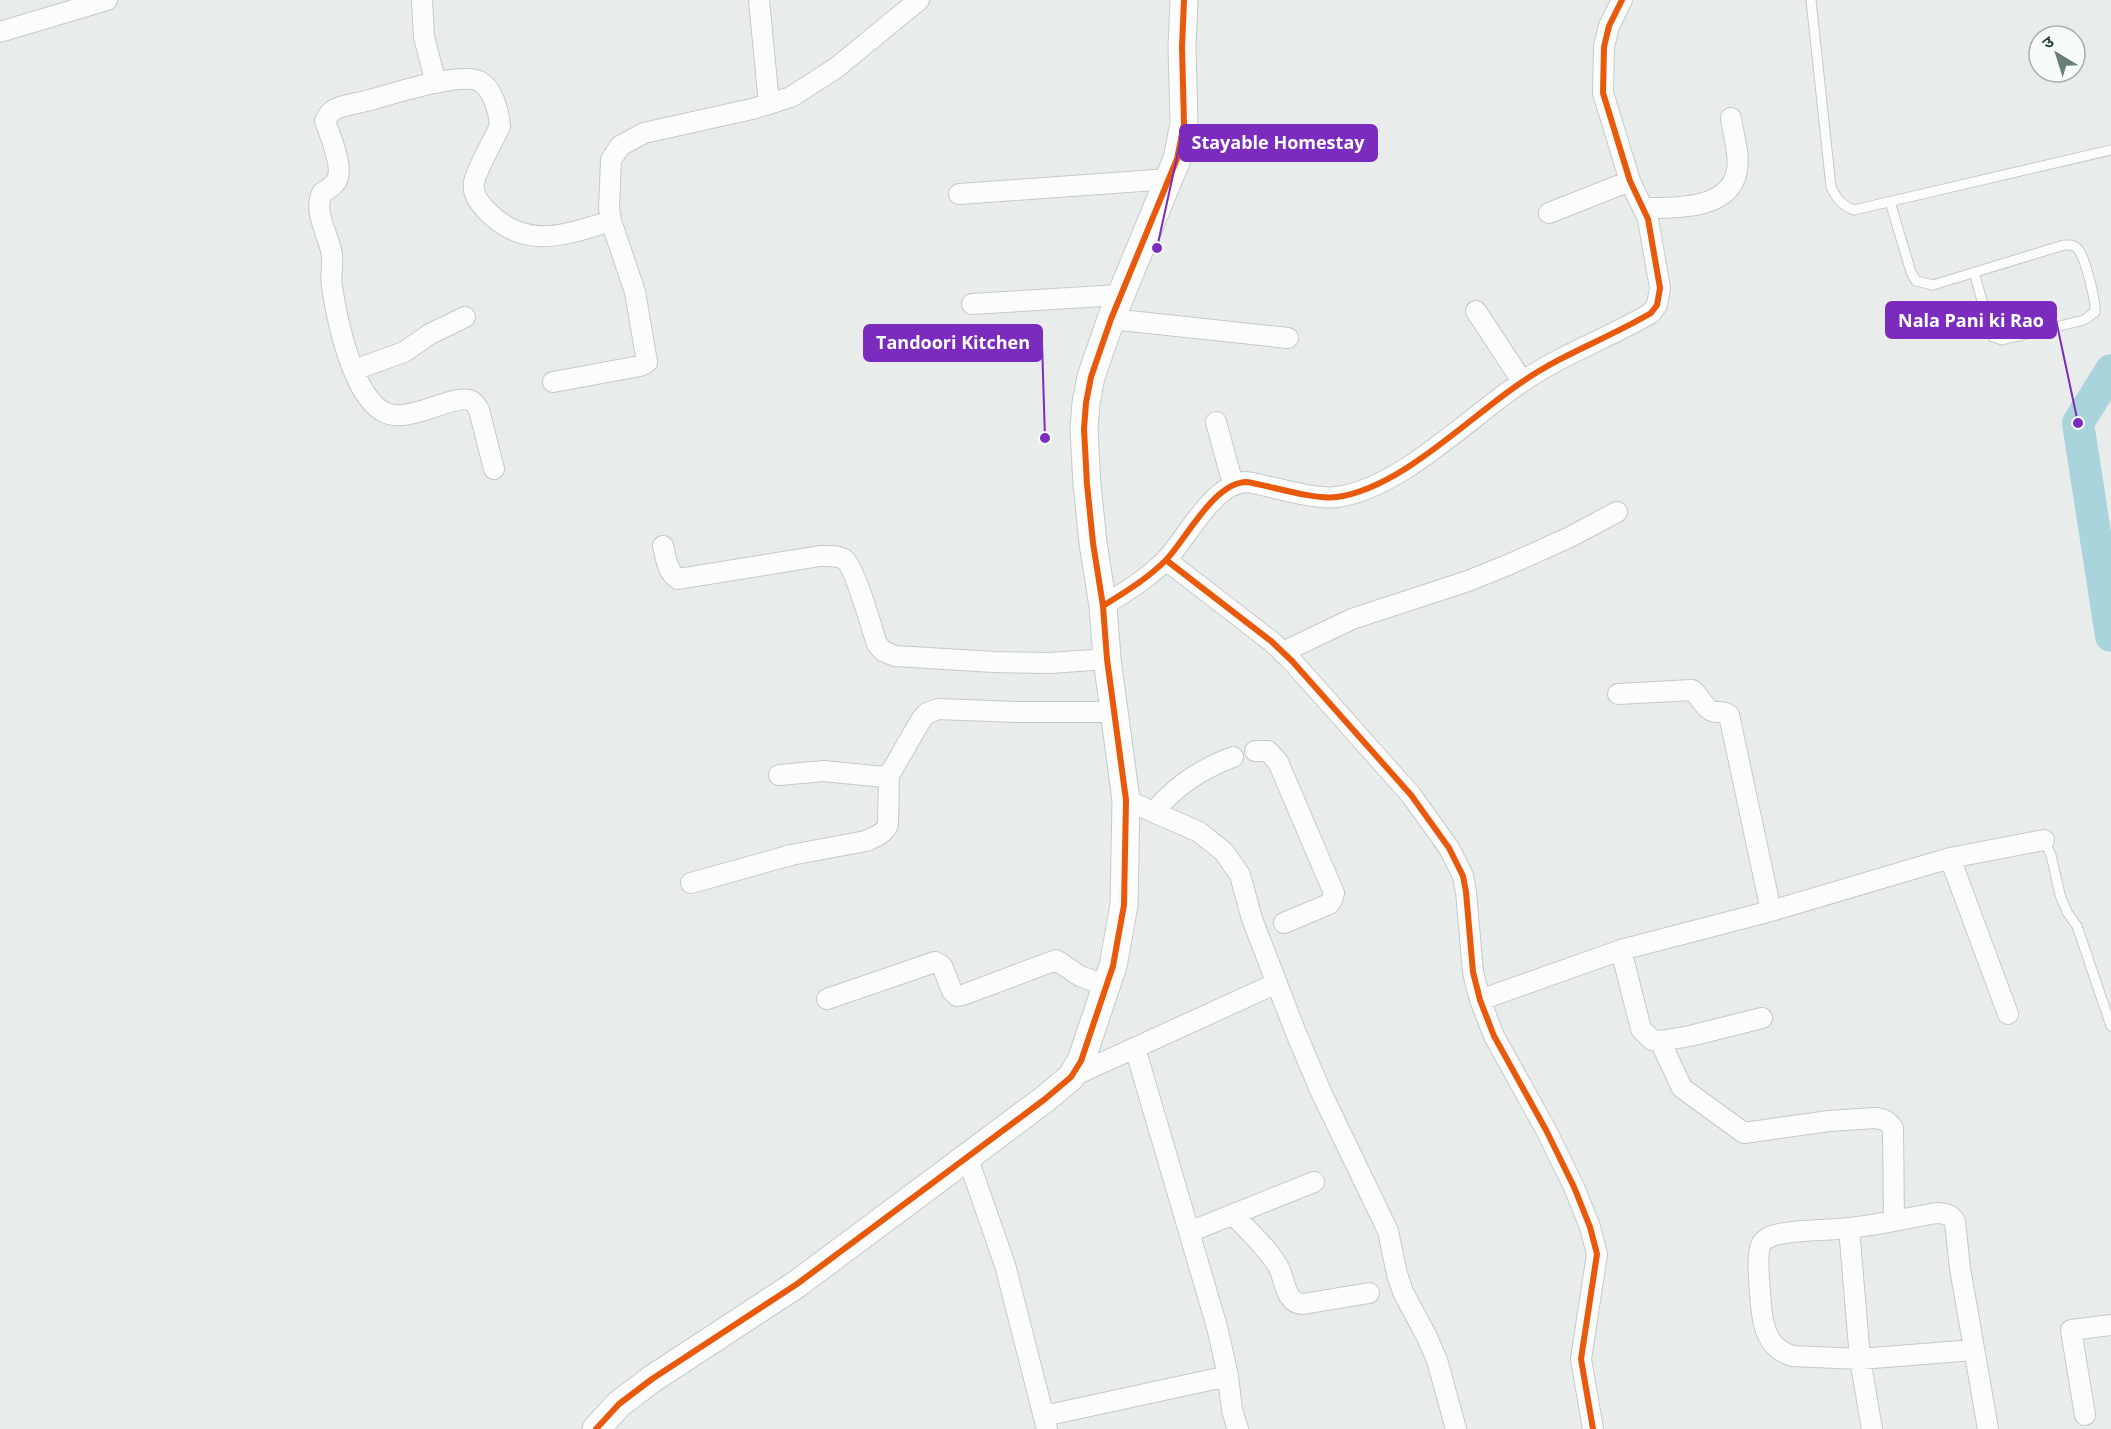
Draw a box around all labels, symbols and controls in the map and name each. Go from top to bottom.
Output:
north arrow [2027,24,2087,84]
text: उ [2037,30,2059,54]
callout: Stayable Homestay [1180,125,1377,161]
text: Stayable Homestay [1191,130,1365,154]
callout: Nala Pani ki Rao [1886,302,2056,338]
text: Nala Pani ki Rao [1898,308,2044,332]
callout: Tandoori Kitchen [864,325,1042,361]
text: Tandoori Kitchen [876,330,1030,354]

